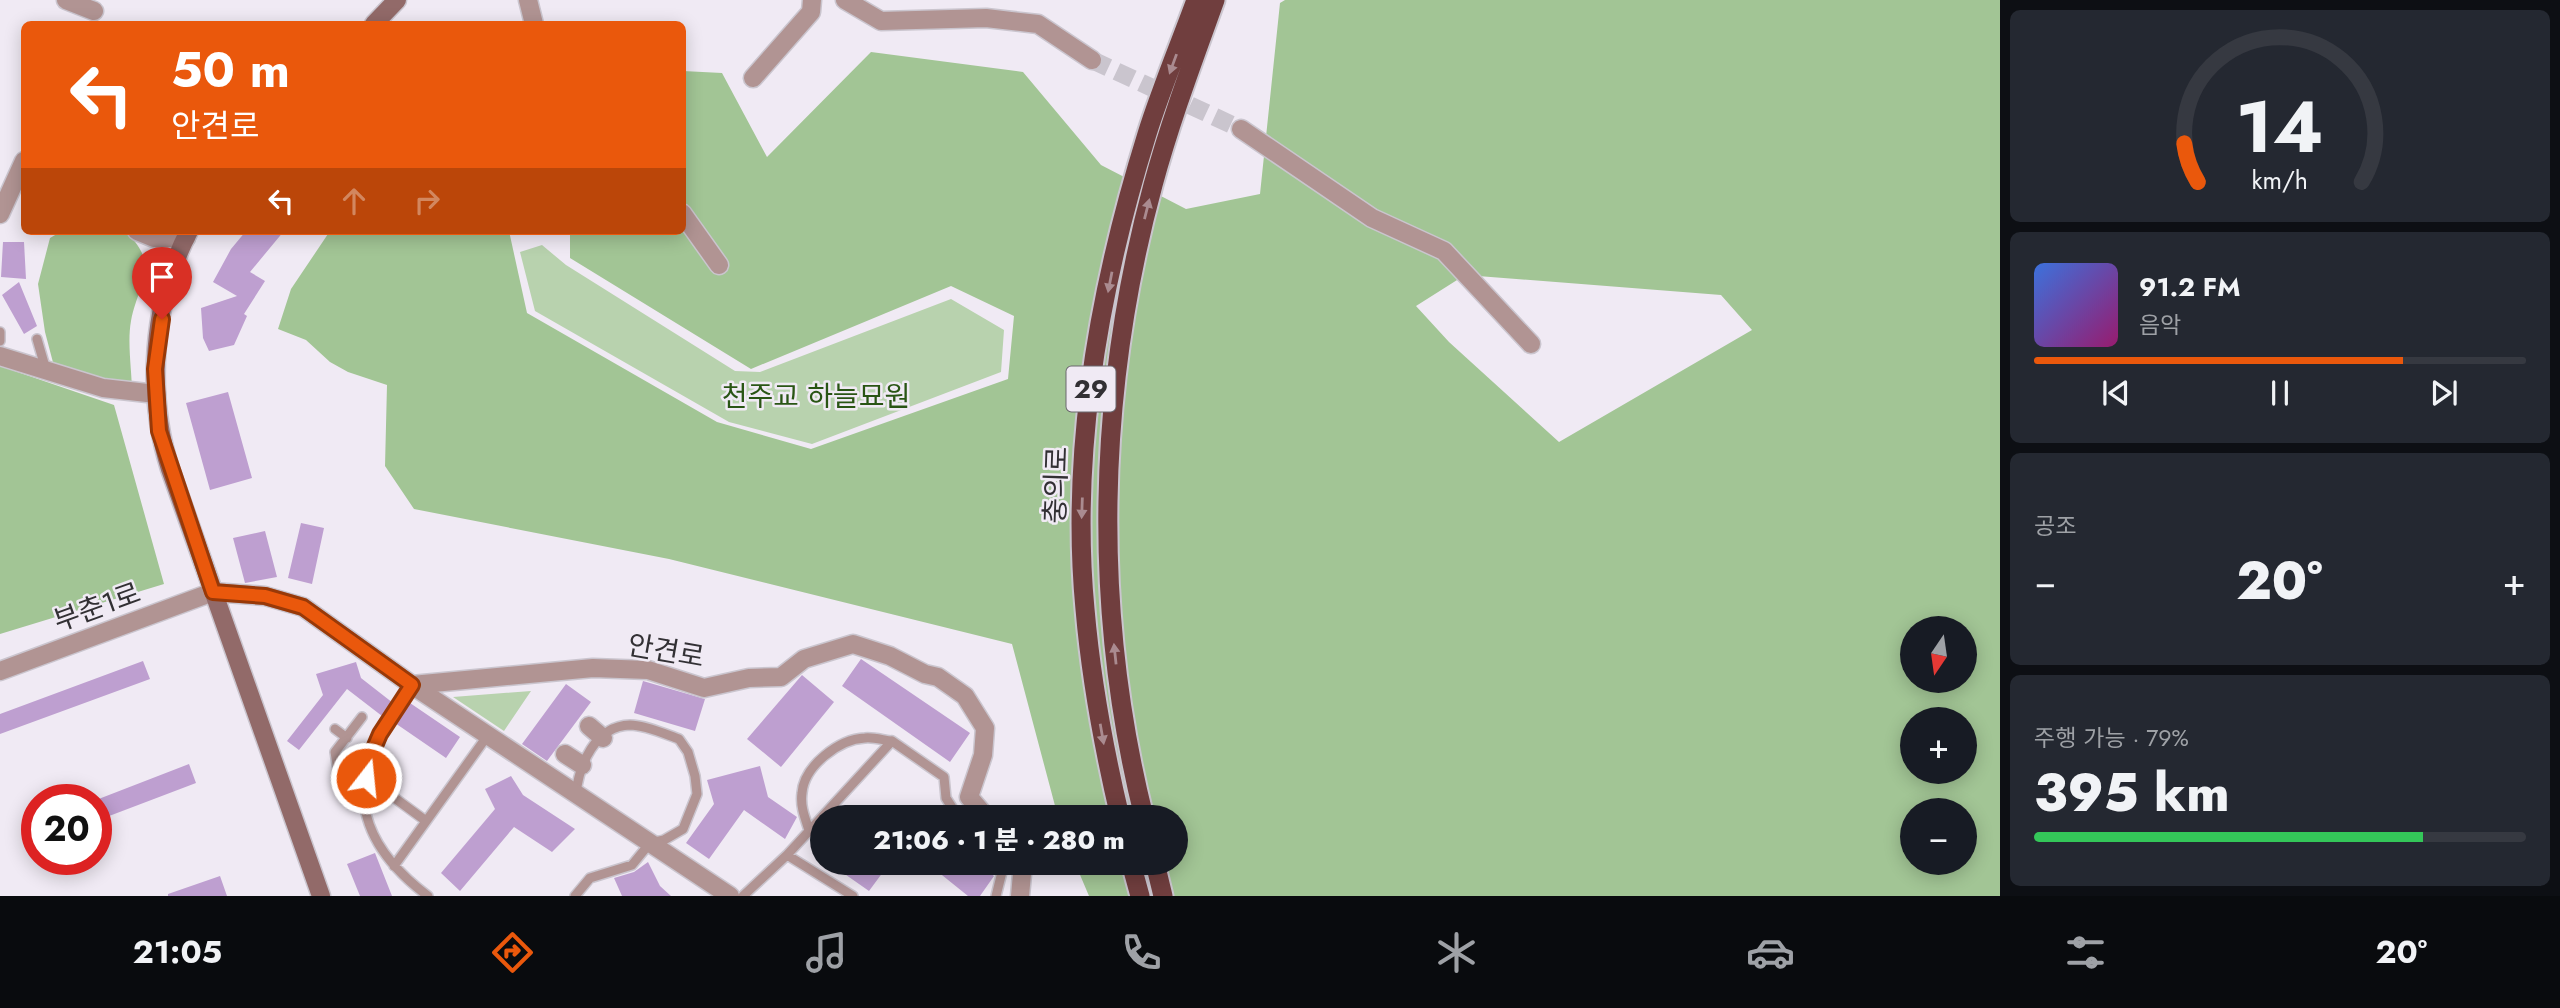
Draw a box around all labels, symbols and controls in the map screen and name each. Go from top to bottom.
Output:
text: 50 m [171,35,290,105]
icon: left [56,49,147,140]
one-way arrow [1167,54,1178,75]
text: 14 [2236,74,2324,179]
text: 안견로 [171,103,259,149]
text: km/h [2252,162,2308,198]
icon: left [262,182,300,220]
icon: ahead [335,182,373,220]
icon: right [408,182,446,220]
one-way arrow [1142,198,1153,220]
pin [132,247,192,319]
icon: arrive [143,258,181,296]
text: 91.2 FM [2139,268,2240,306]
one-way arrow [1104,271,1115,293]
text: 음악 [2139,308,2181,342]
road number: 29 [1066,366,1116,412]
icon: previous [2097,374,2135,412]
icon: pause [2261,374,2299,412]
icon: next [2425,374,2463,412]
park label: 천주교 하늘묘원 [722,376,910,417]
street label: 충의로 [1034,446,1078,524]
one-way arrow [1077,497,1088,519]
text: 공조 [2034,509,2076,543]
text: 20° [2236,543,2323,619]
text: − [2034,554,2056,609]
text: + [2503,554,2526,609]
street label: 부춘1로 [48,572,146,642]
north arrow [1900,616,1978,693]
map controls [1900,616,1977,875]
street label: 안견로 [624,624,708,678]
one-way arrow [1110,643,1121,665]
button: + [1900,707,1977,784]
text: 주행 가능 · 79% [2034,721,2189,755]
one-way arrow [1097,723,1108,745]
position arrow [329,741,403,815]
text: 395 km [2034,755,2229,831]
speed limit sign: 20 [21,784,112,875]
button: − [1900,798,1977,875]
text: 21:06 · 1 분 · 280 m [873,821,1125,859]
icon: directions [488,928,537,977]
icon: music [802,928,851,977]
icon: phone [1117,928,1166,977]
icon: climate [1432,928,1481,977]
icon: car [1746,928,1795,977]
icon: filters [2061,928,2110,977]
text: 21:05 [133,929,222,975]
text: 20° [2375,929,2427,975]

